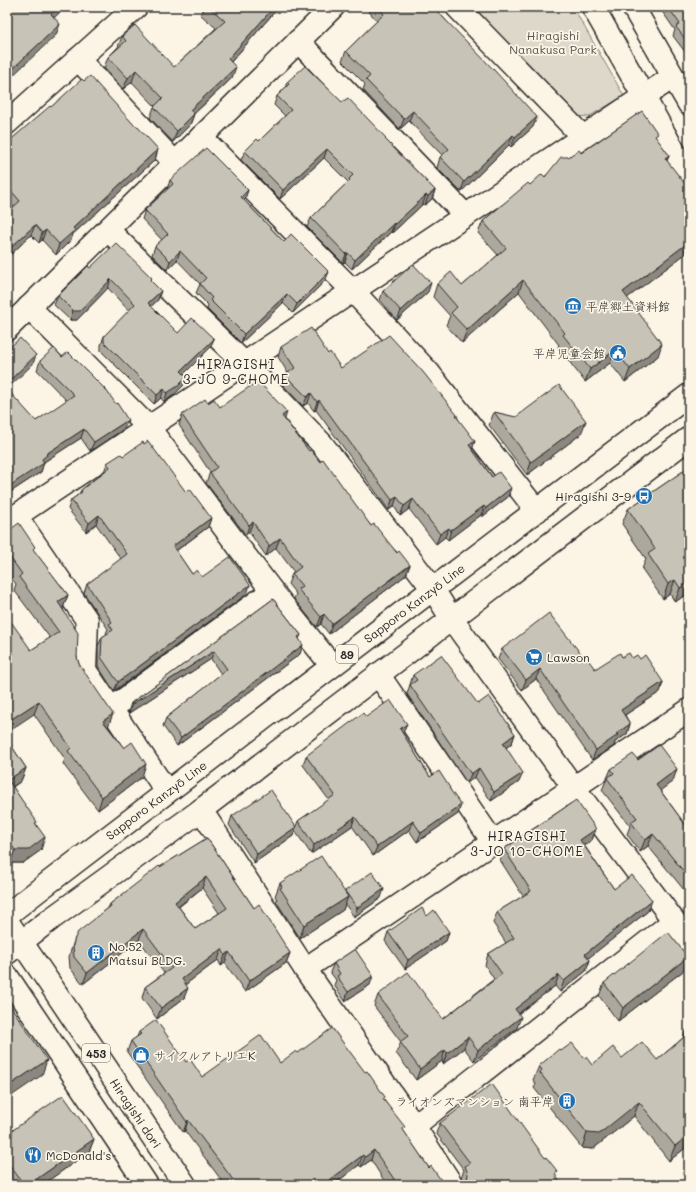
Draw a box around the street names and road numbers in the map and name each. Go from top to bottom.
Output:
street label: Sapporo Kanzyō Line [360,560,468,646]
road number: 89 [336,645,358,663]
street label: Sapporo Kanzyō Line [102,757,210,843]
road number: 453 [82,1044,110,1062]
street label: Hiragishi dori [107,1075,165,1151]

